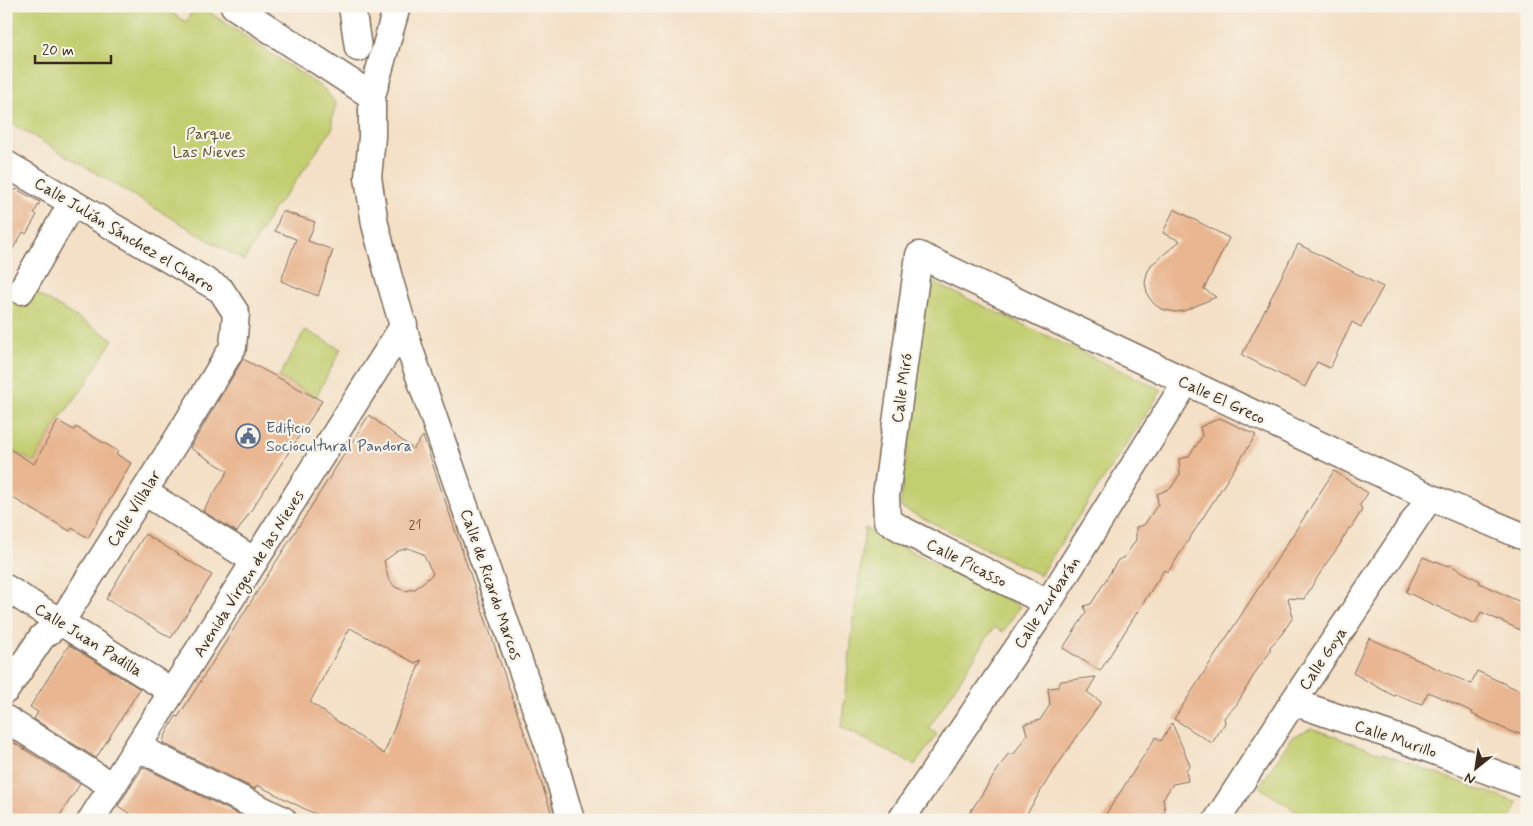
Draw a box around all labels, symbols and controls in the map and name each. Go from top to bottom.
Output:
scale bar [35,32,111,64]
text: 20 m [42,41,74,61]
park label: Parque Las Nieves [172,124,246,163]
street label: Calle Julián Sánchez el Charro [30,173,219,298]
street label: Calle Miró [887,352,918,424]
street label: Calle El Greco [1174,371,1268,430]
place label: Edificio Sociocultural Pandora [266,418,412,457]
public building icon: Edificio Sociocultural Pandora [235,423,261,449]
street label: Calle Villalar [102,466,166,551]
street label: Avenida Virgen de las Nieves [189,486,310,662]
street label: Calle de Ricardo Marcos [455,506,526,663]
house number: 21 [409,516,421,534]
street label: Calle Picasso [923,534,1010,593]
street label: Calle Zurbarán [1010,553,1085,653]
street label: Calle Juan Padilla [30,599,146,682]
street label: Calle Goya [1294,623,1352,694]
street label: Calle Murillo [1351,715,1440,763]
north arrow [1450,744,1500,794]
text: N [1461,768,1479,789]

